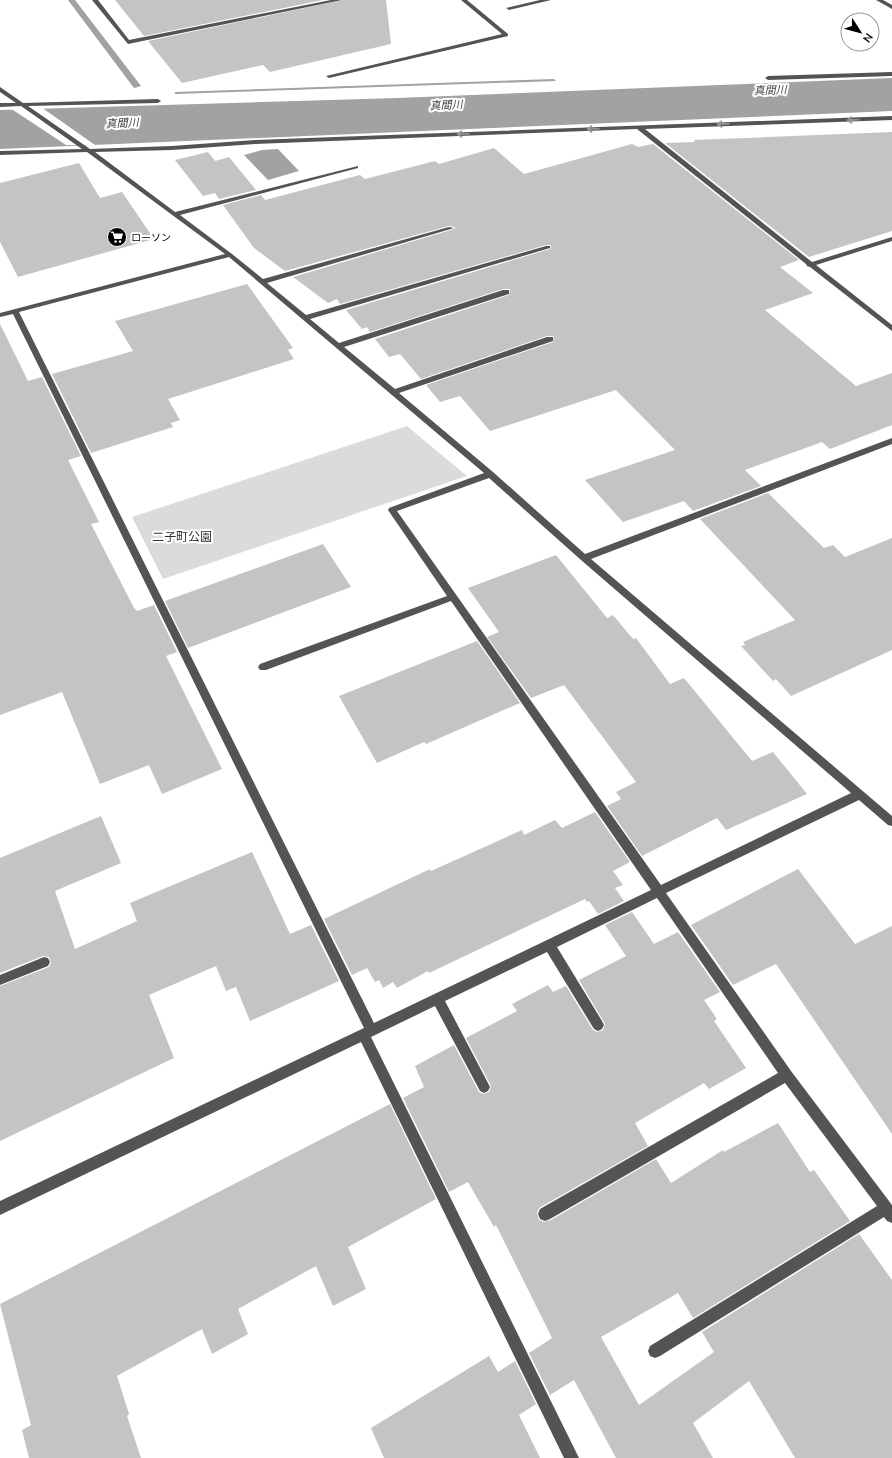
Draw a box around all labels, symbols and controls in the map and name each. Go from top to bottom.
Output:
north arrow [840,12,880,52]
text: N [860,30,876,45]
water label: 真間川 [753,82,788,98]
water label: 真間川 [429,97,464,113]
water label: 真間川 [105,115,140,131]
one-way arrow [847,116,860,123]
one-way arrow [717,120,730,128]
one-way arrow [587,125,600,133]
one-way arrow [457,130,470,138]
supermarket icon: ローソン [106,226,128,248]
place label: ローソン [131,231,171,244]
park label: 二子町公園 [152,529,212,544]

